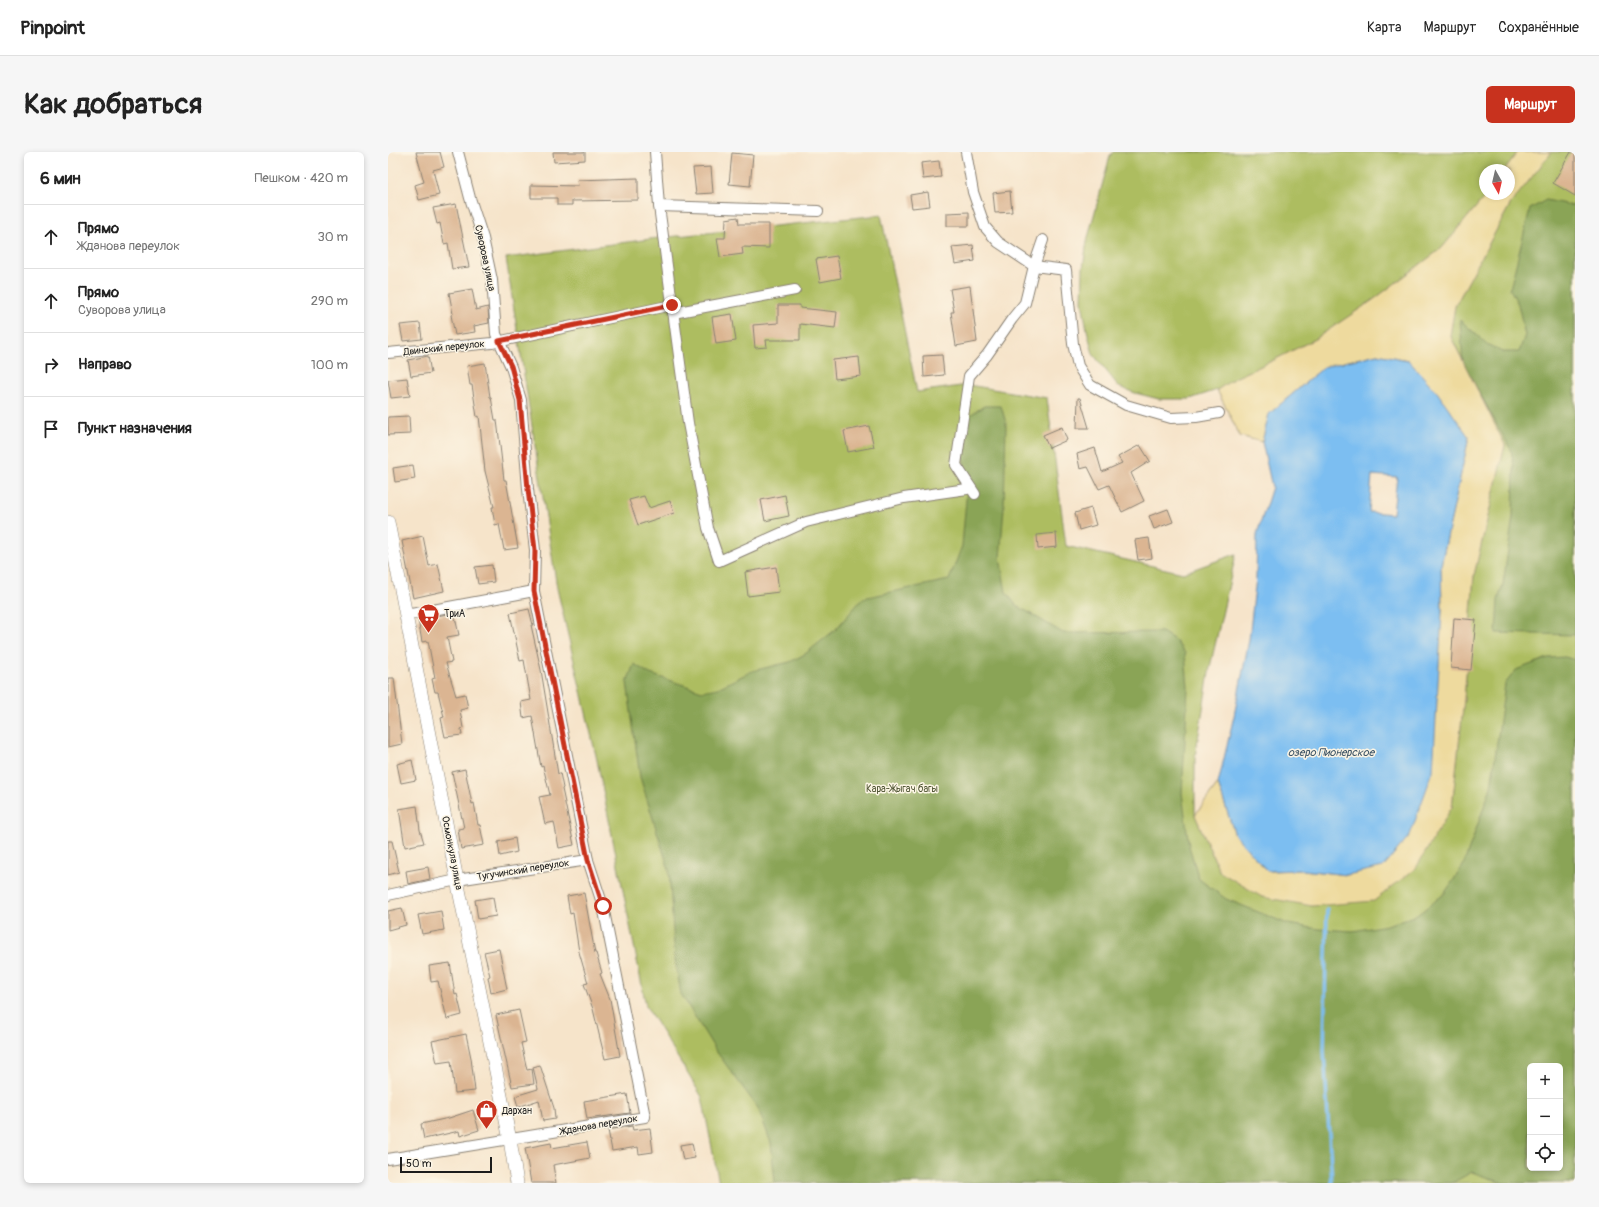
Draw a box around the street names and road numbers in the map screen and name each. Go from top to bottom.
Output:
street label: Суворова улица [472,224,498,293]
street label: Двинский переулок [402,338,485,358]
street label: Осмонкула улица [439,815,465,891]
street label: Тугучинский переулок [476,857,570,883]
street label: Жданова переулок [557,1112,639,1138]

